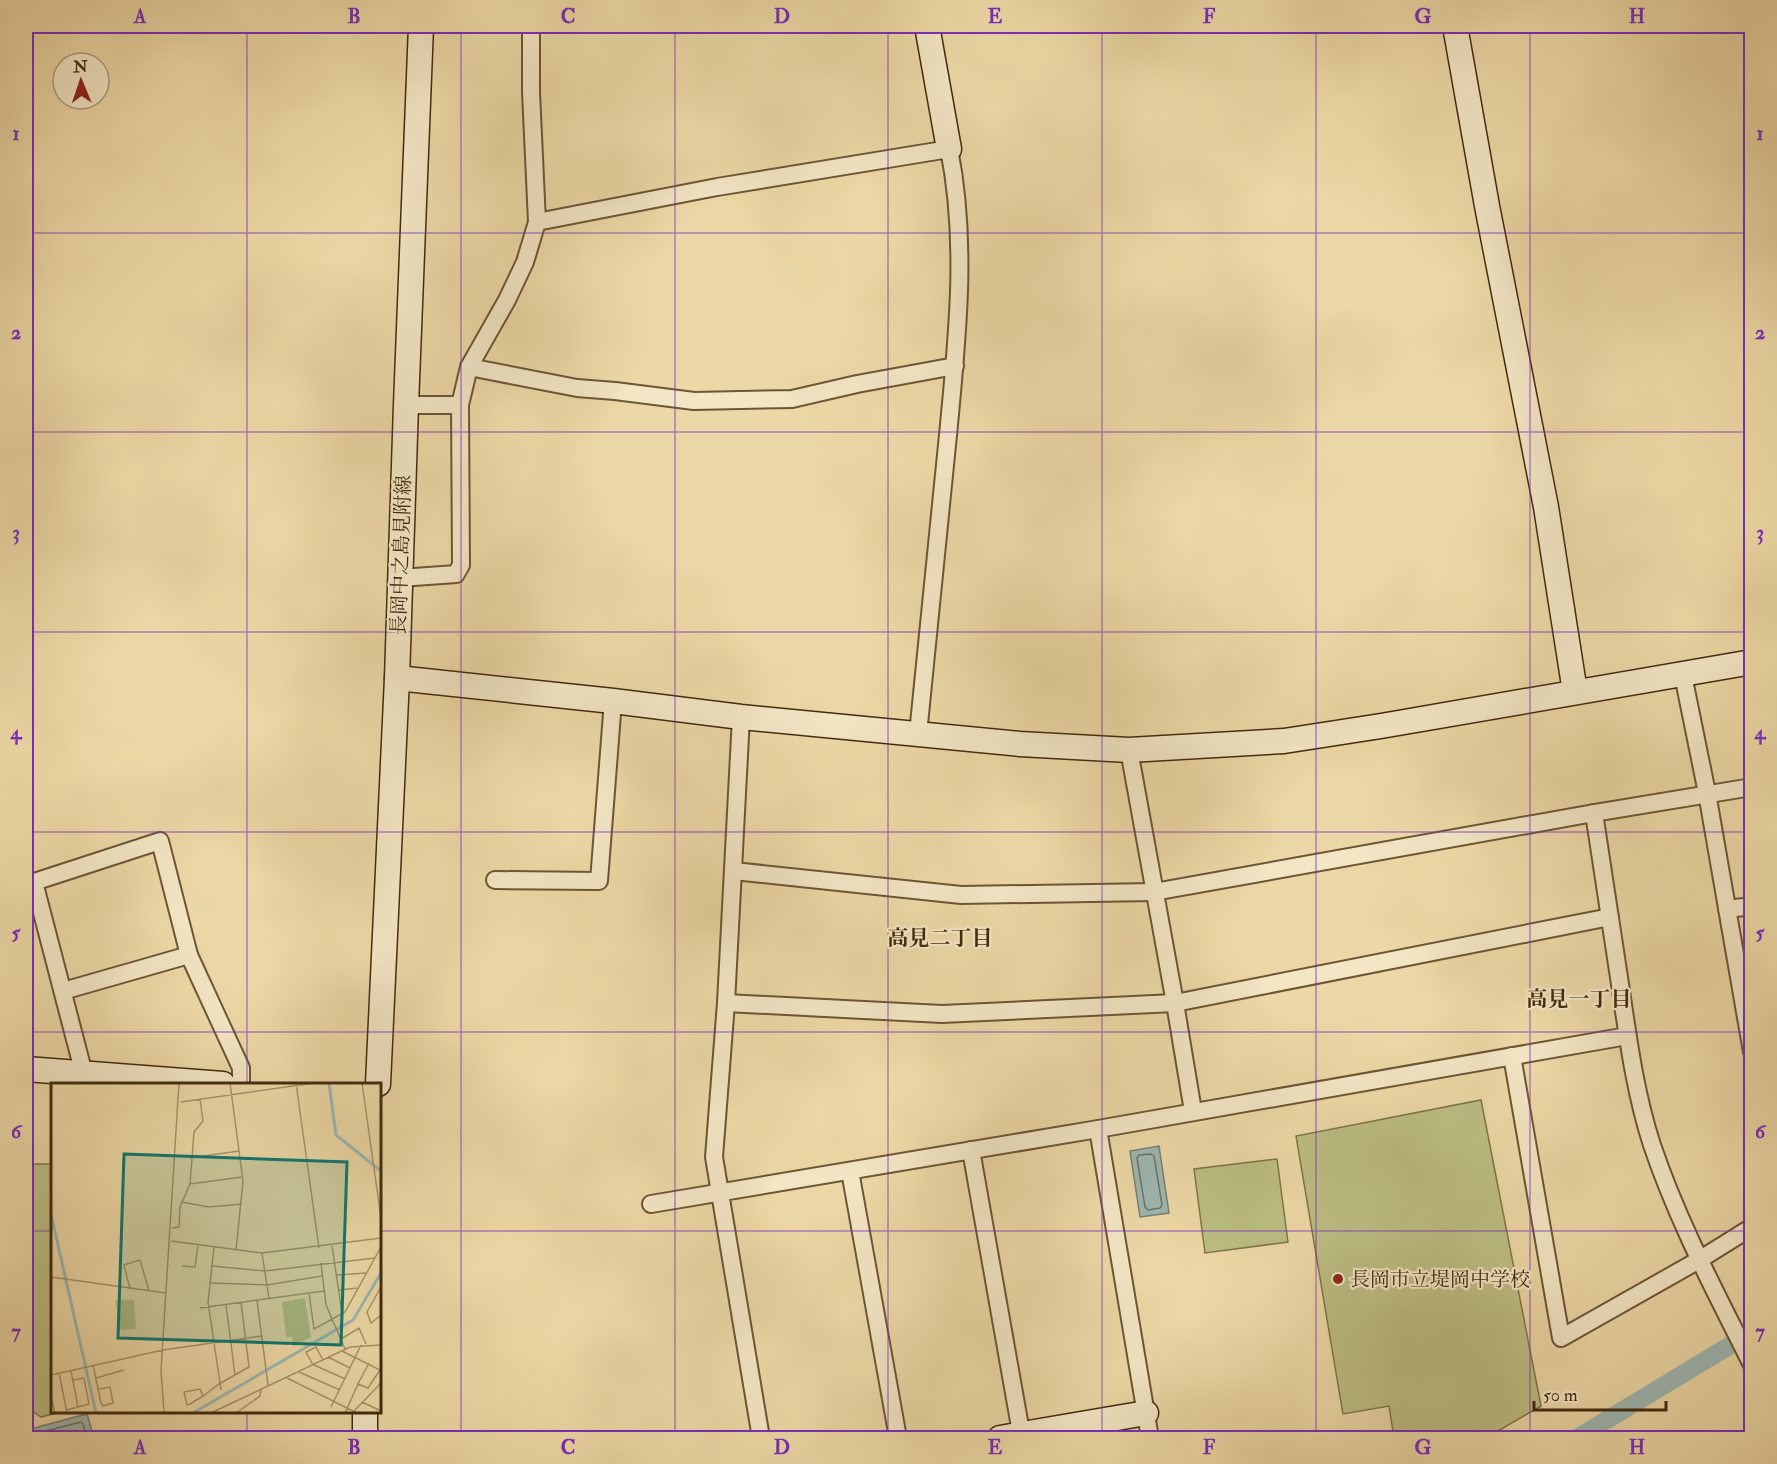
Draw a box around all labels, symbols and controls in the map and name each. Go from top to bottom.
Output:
text: A [133,4,147,29]
text: B [347,4,361,29]
text: C [561,4,575,29]
text: D [774,4,790,29]
text: E [988,4,1003,29]
text: F [1203,4,1216,29]
text: G [1415,4,1432,29]
text: H [1629,4,1645,29]
north arrow [51,51,111,111]
text: N [72,57,89,77]
text: 1 [12,121,20,146]
text: 1 [1756,121,1764,146]
text: 2 [11,320,21,345]
text: 2 [1755,320,1765,345]
street label: 長岡中之島見附線 [386,475,416,635]
text: 3 [12,520,20,545]
text: 3 [1756,520,1764,545]
text: 4 [10,720,23,745]
text: 4 [1754,720,1767,745]
text: 5 [12,920,22,945]
text: 5 [1756,920,1766,945]
district label: 高見二丁目 [888,925,993,952]
district label: 高見一丁目 [1527,986,1632,1013]
inset map [51,1083,381,1413]
text: 6 [11,1119,23,1144]
text: 6 [1755,1119,1767,1144]
place label: 長岡市立堤岡中学校 [1350,1267,1530,1292]
marker: 長岡市立堤岡中学校 [1331,1272,1345,1286]
text: 7 [11,1319,21,1344]
text: 7 [1755,1319,1765,1344]
scale bar [1534,1374,1666,1412]
text: 50 m [1543,1384,1578,1407]
text: A [133,1435,147,1460]
text: B [347,1435,361,1460]
text: C [561,1435,575,1460]
text: D [774,1435,790,1460]
text: E [988,1435,1003,1460]
text: F [1203,1435,1216,1460]
text: G [1415,1435,1432,1460]
text: H [1629,1435,1645,1460]

